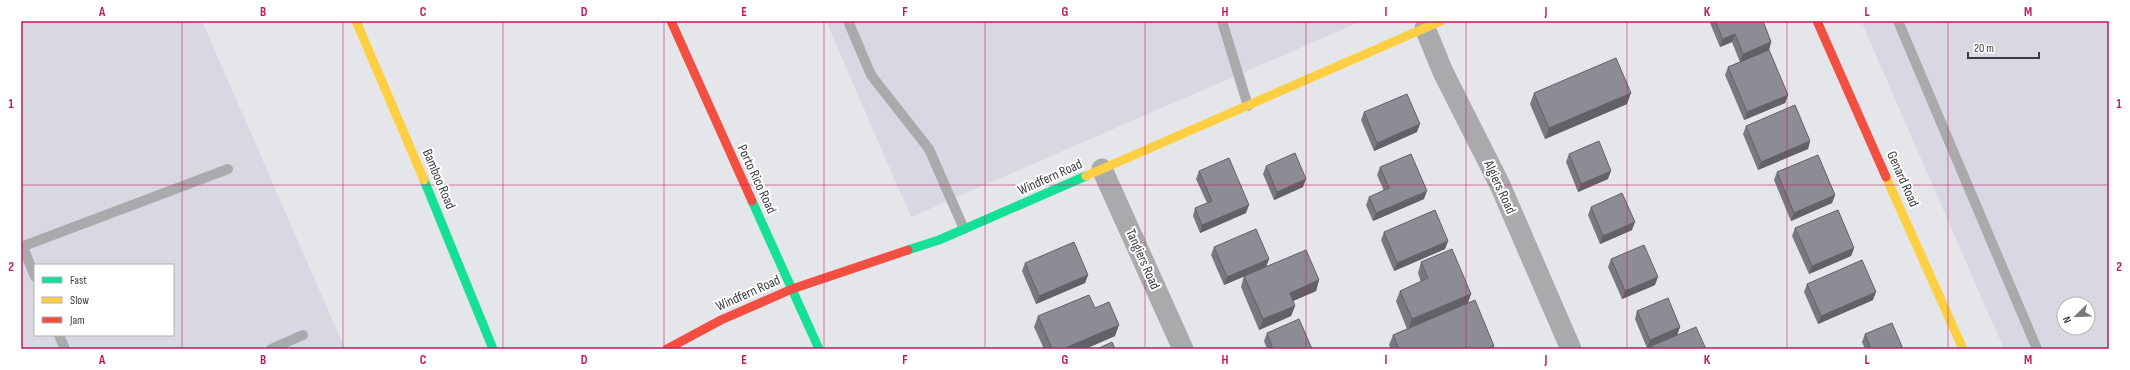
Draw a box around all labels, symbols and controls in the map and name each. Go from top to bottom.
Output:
text: A [98,4,106,20]
text: B [260,4,266,20]
text: C [420,4,427,20]
text: D [581,4,588,20]
text: E [741,4,747,20]
text: F [902,4,908,20]
text: G [1062,4,1069,20]
text: H [1222,4,1229,20]
text: I [1385,4,1388,20]
text: J [1544,4,1548,20]
text: K [1704,4,1711,20]
text: L [1864,4,1870,20]
text: M [2024,4,2032,20]
scale bar [1968,34,2039,60]
text: 20 m [1974,41,1994,56]
text: 1 [8,96,14,112]
text: 1 [2116,96,2122,112]
street label: Porto Rico Road [734,142,780,216]
street label: Bamboo Road [419,146,459,212]
street label: Genard Road [1883,148,1923,210]
street label: Windfern Road [1015,155,1085,199]
street label: Algiers Road [1480,157,1520,217]
street label: Tangiers Road [1122,226,1164,292]
text: 2 [8,259,14,275]
text: 2 [2116,259,2122,275]
legend [34,264,174,336]
street label: Windfern Road [713,271,783,315]
text: Fast [70,273,87,288]
text: Slow [70,293,89,308]
north arrow [2056,296,2096,336]
text: Jam [69,313,85,328]
text: N [2060,314,2074,325]
text: A [98,352,106,368]
text: B [260,352,266,368]
text: C [420,352,427,368]
text: D [581,352,588,368]
text: E [741,352,747,368]
text: F [902,352,908,368]
text: G [1062,352,1069,368]
text: H [1222,352,1229,368]
text: I [1385,352,1388,368]
text: J [1544,352,1548,368]
text: K [1704,352,1711,368]
text: L [1864,352,1870,368]
text: M [2024,352,2032,368]

